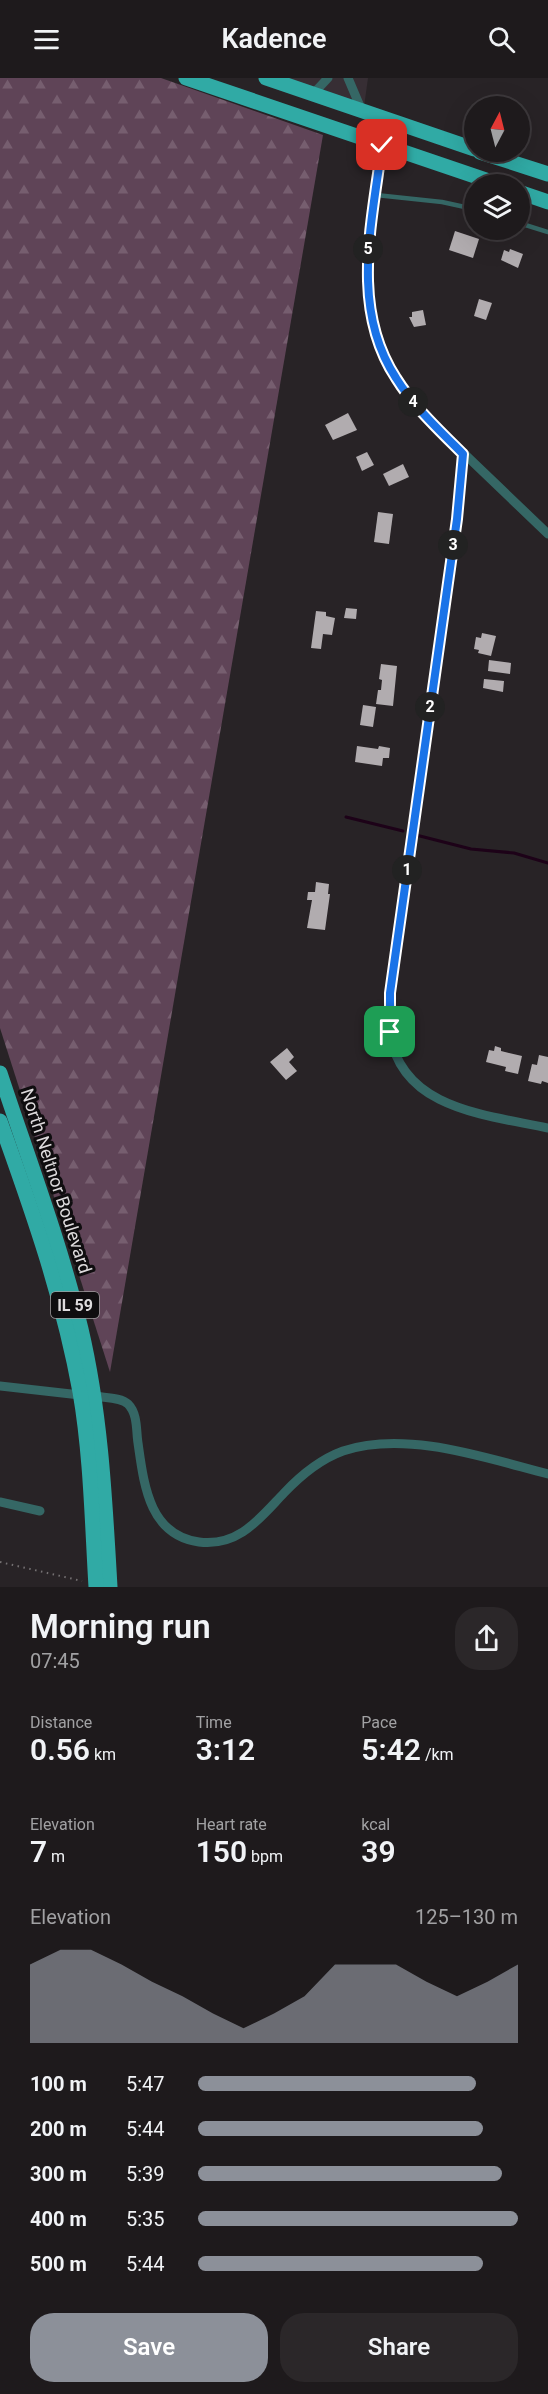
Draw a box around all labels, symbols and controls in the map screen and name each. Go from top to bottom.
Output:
icon: menu [30,23,63,56]
text: Kadence [221,23,327,55]
icon: search [485,23,518,56]
north arrow [464,96,530,162]
map controls [464,96,530,240]
pin [356,119,407,170]
icon: check [365,128,398,161]
button: layers [464,174,530,240]
pin: 5 [353,234,383,264]
text: 5 [363,239,373,258]
pin: 4 [398,387,428,417]
text: 4 [408,392,418,411]
pin: 3 [438,530,468,560]
text: 3 [448,535,458,554]
pin: 2 [415,692,445,722]
text: 2 [425,697,435,716]
pin: 1 [392,855,422,885]
text: 1 [402,860,412,879]
pin [364,1006,415,1057]
icon: arrive [373,1015,406,1048]
street label: North Neltnor Boulevard [17,1086,96,1276]
road number: IL 59 [51,1292,99,1318]
text: Morning run [30,1607,211,1646]
button: share [455,1607,518,1670]
text: 07:45 [30,1649,80,1673]
text: Distance [30,1713,92,1732]
text: Time [196,1713,232,1732]
text: Pace [361,1713,397,1732]
text: 0.56 [30,1732,90,1767]
text: 3:12 [196,1732,255,1767]
text: 5:42 [361,1732,421,1767]
text: km [90,1745,116,1764]
text: /km [421,1745,454,1764]
text: Elevation [30,1815,95,1834]
text: Heart rate [196,1815,267,1834]
text: kcal [361,1815,390,1834]
text: 7 [30,1834,47,1869]
text: 150 [196,1834,247,1869]
text: 39 [361,1834,396,1869]
text: m [47,1847,65,1866]
text: bpm [247,1847,283,1866]
text: Elevation [30,1905,111,1929]
text: 125–130 m [415,1905,518,1929]
text: 100 m [30,2072,87,2096]
text: 5:47 [126,2072,165,2096]
text: 200 m [30,2117,87,2141]
text: 5:44 [126,2117,165,2141]
text: 300 m [30,2162,87,2186]
text: 5:39 [126,2162,165,2186]
text: 400 m [30,2207,87,2231]
text: 5:35 [126,2207,165,2231]
text: 500 m [30,2252,87,2276]
text: 5:44 [126,2252,165,2276]
button: Save [30,2313,268,2382]
button: Share [280,2313,518,2382]

